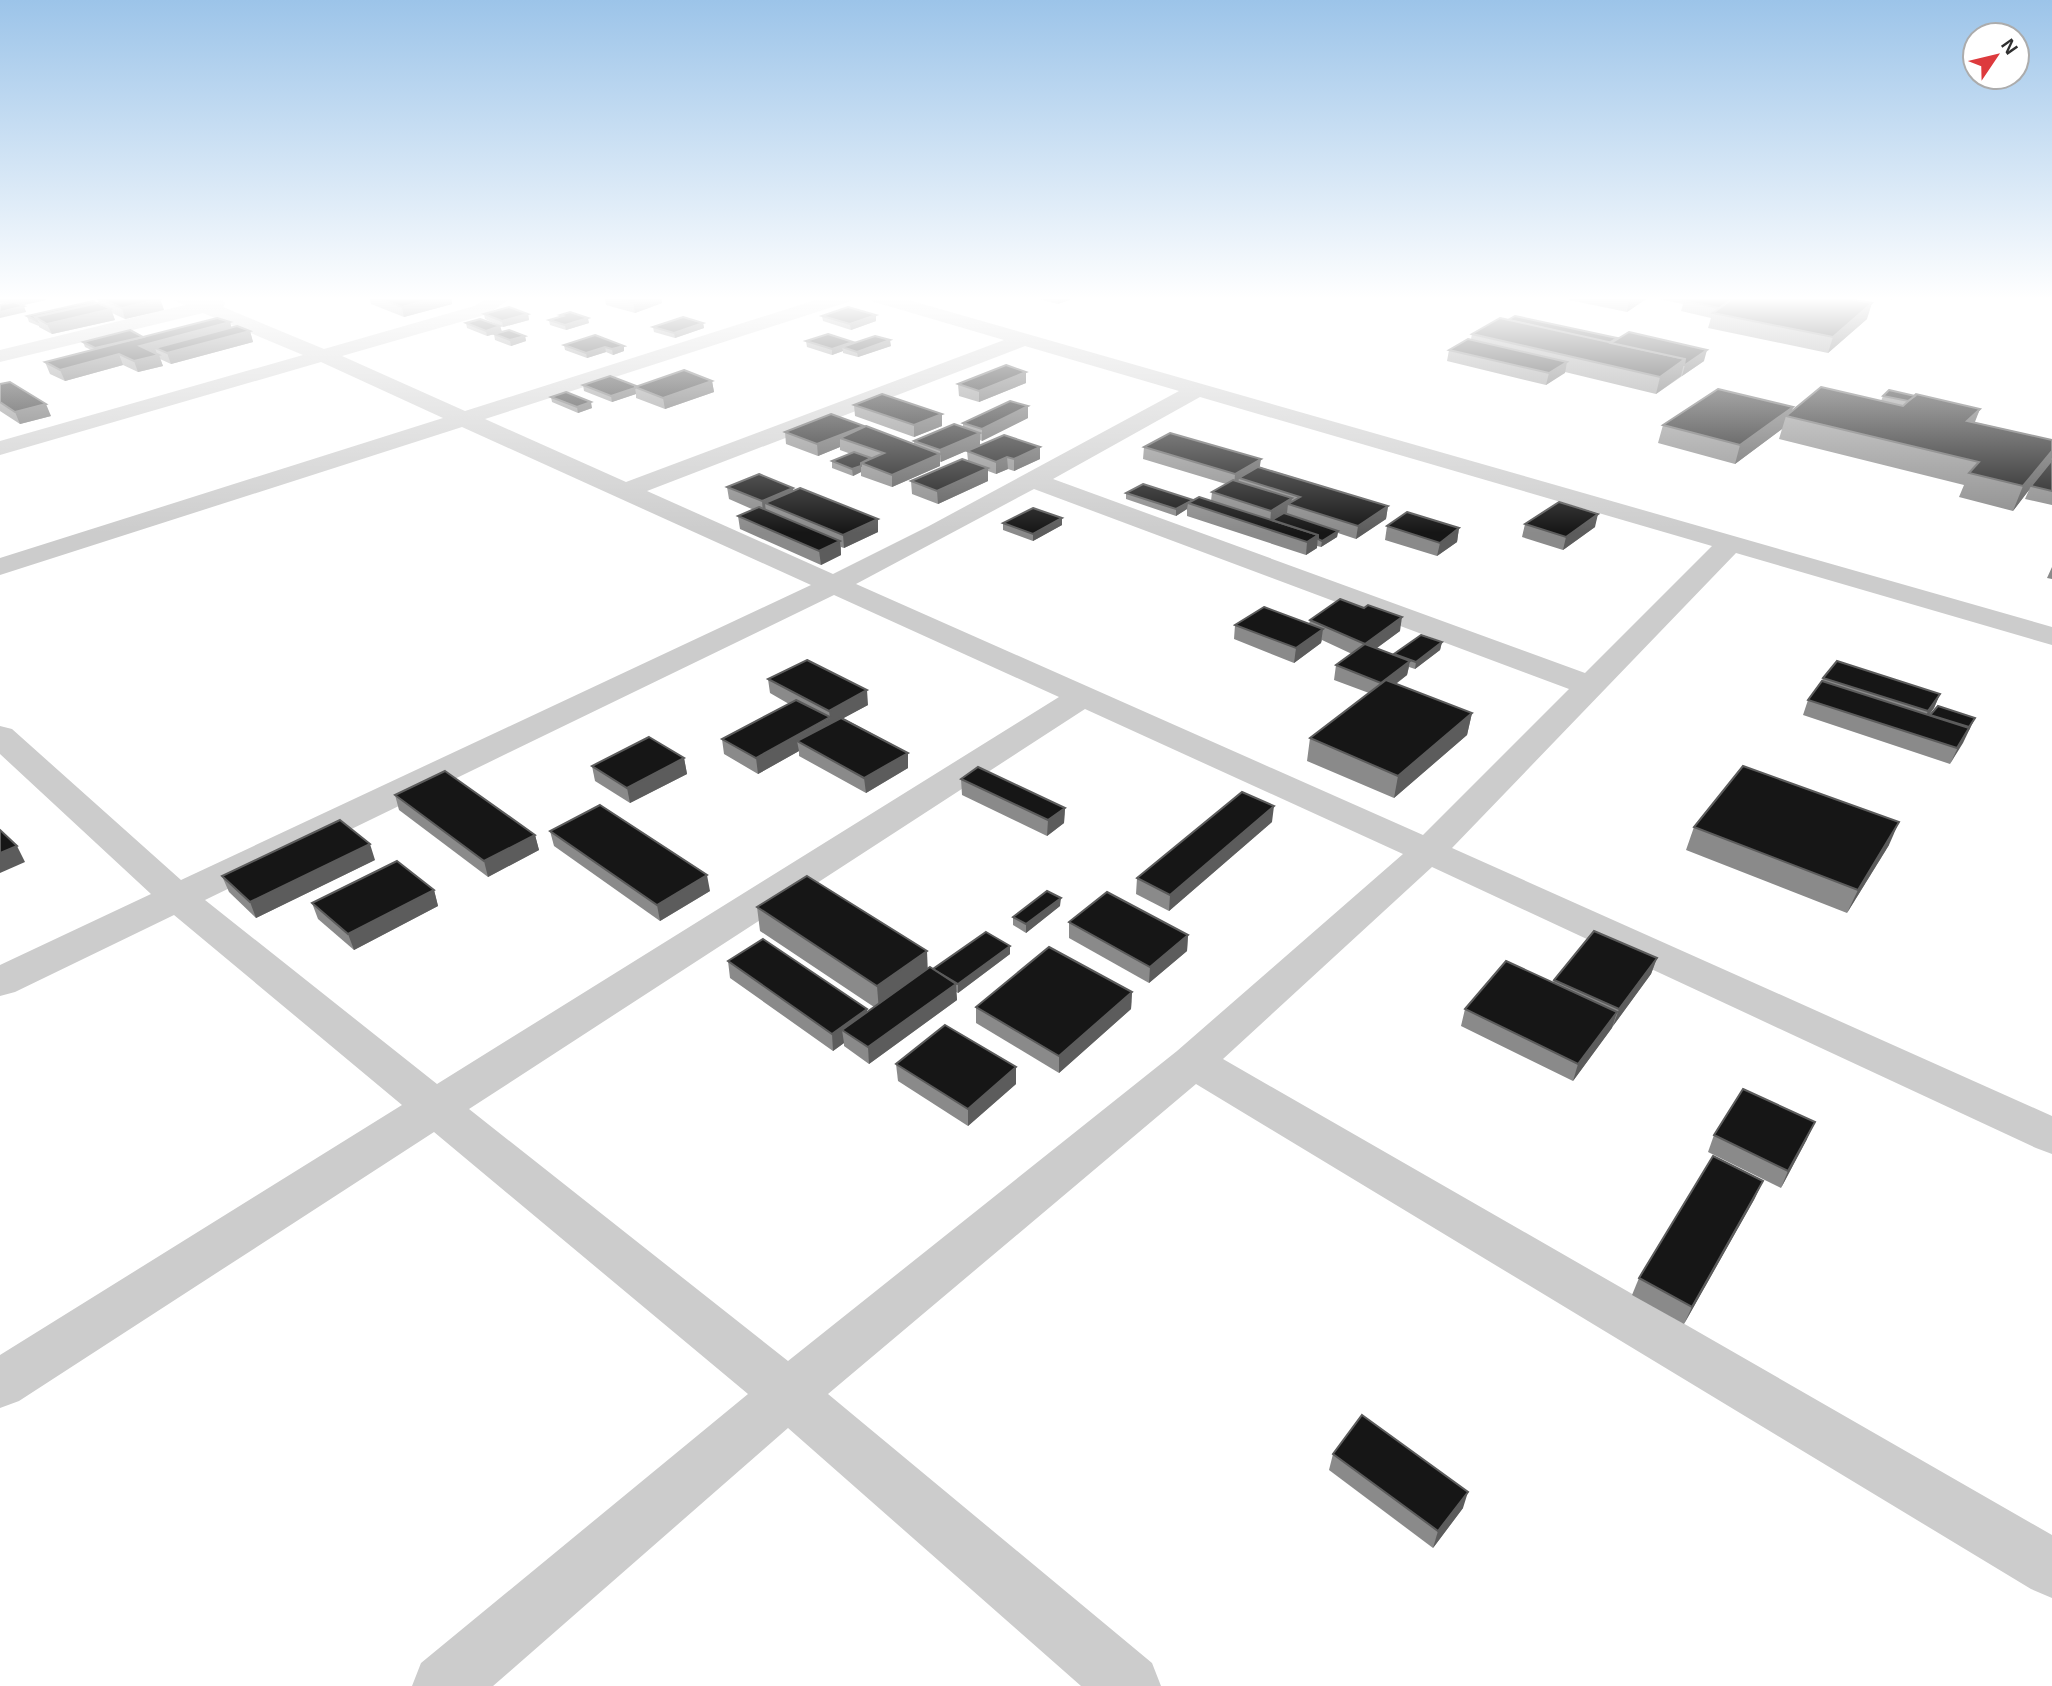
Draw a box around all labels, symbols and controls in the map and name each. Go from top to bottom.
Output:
north arrow [1961,21,2031,91]
text: N [1997,35,2022,58]

